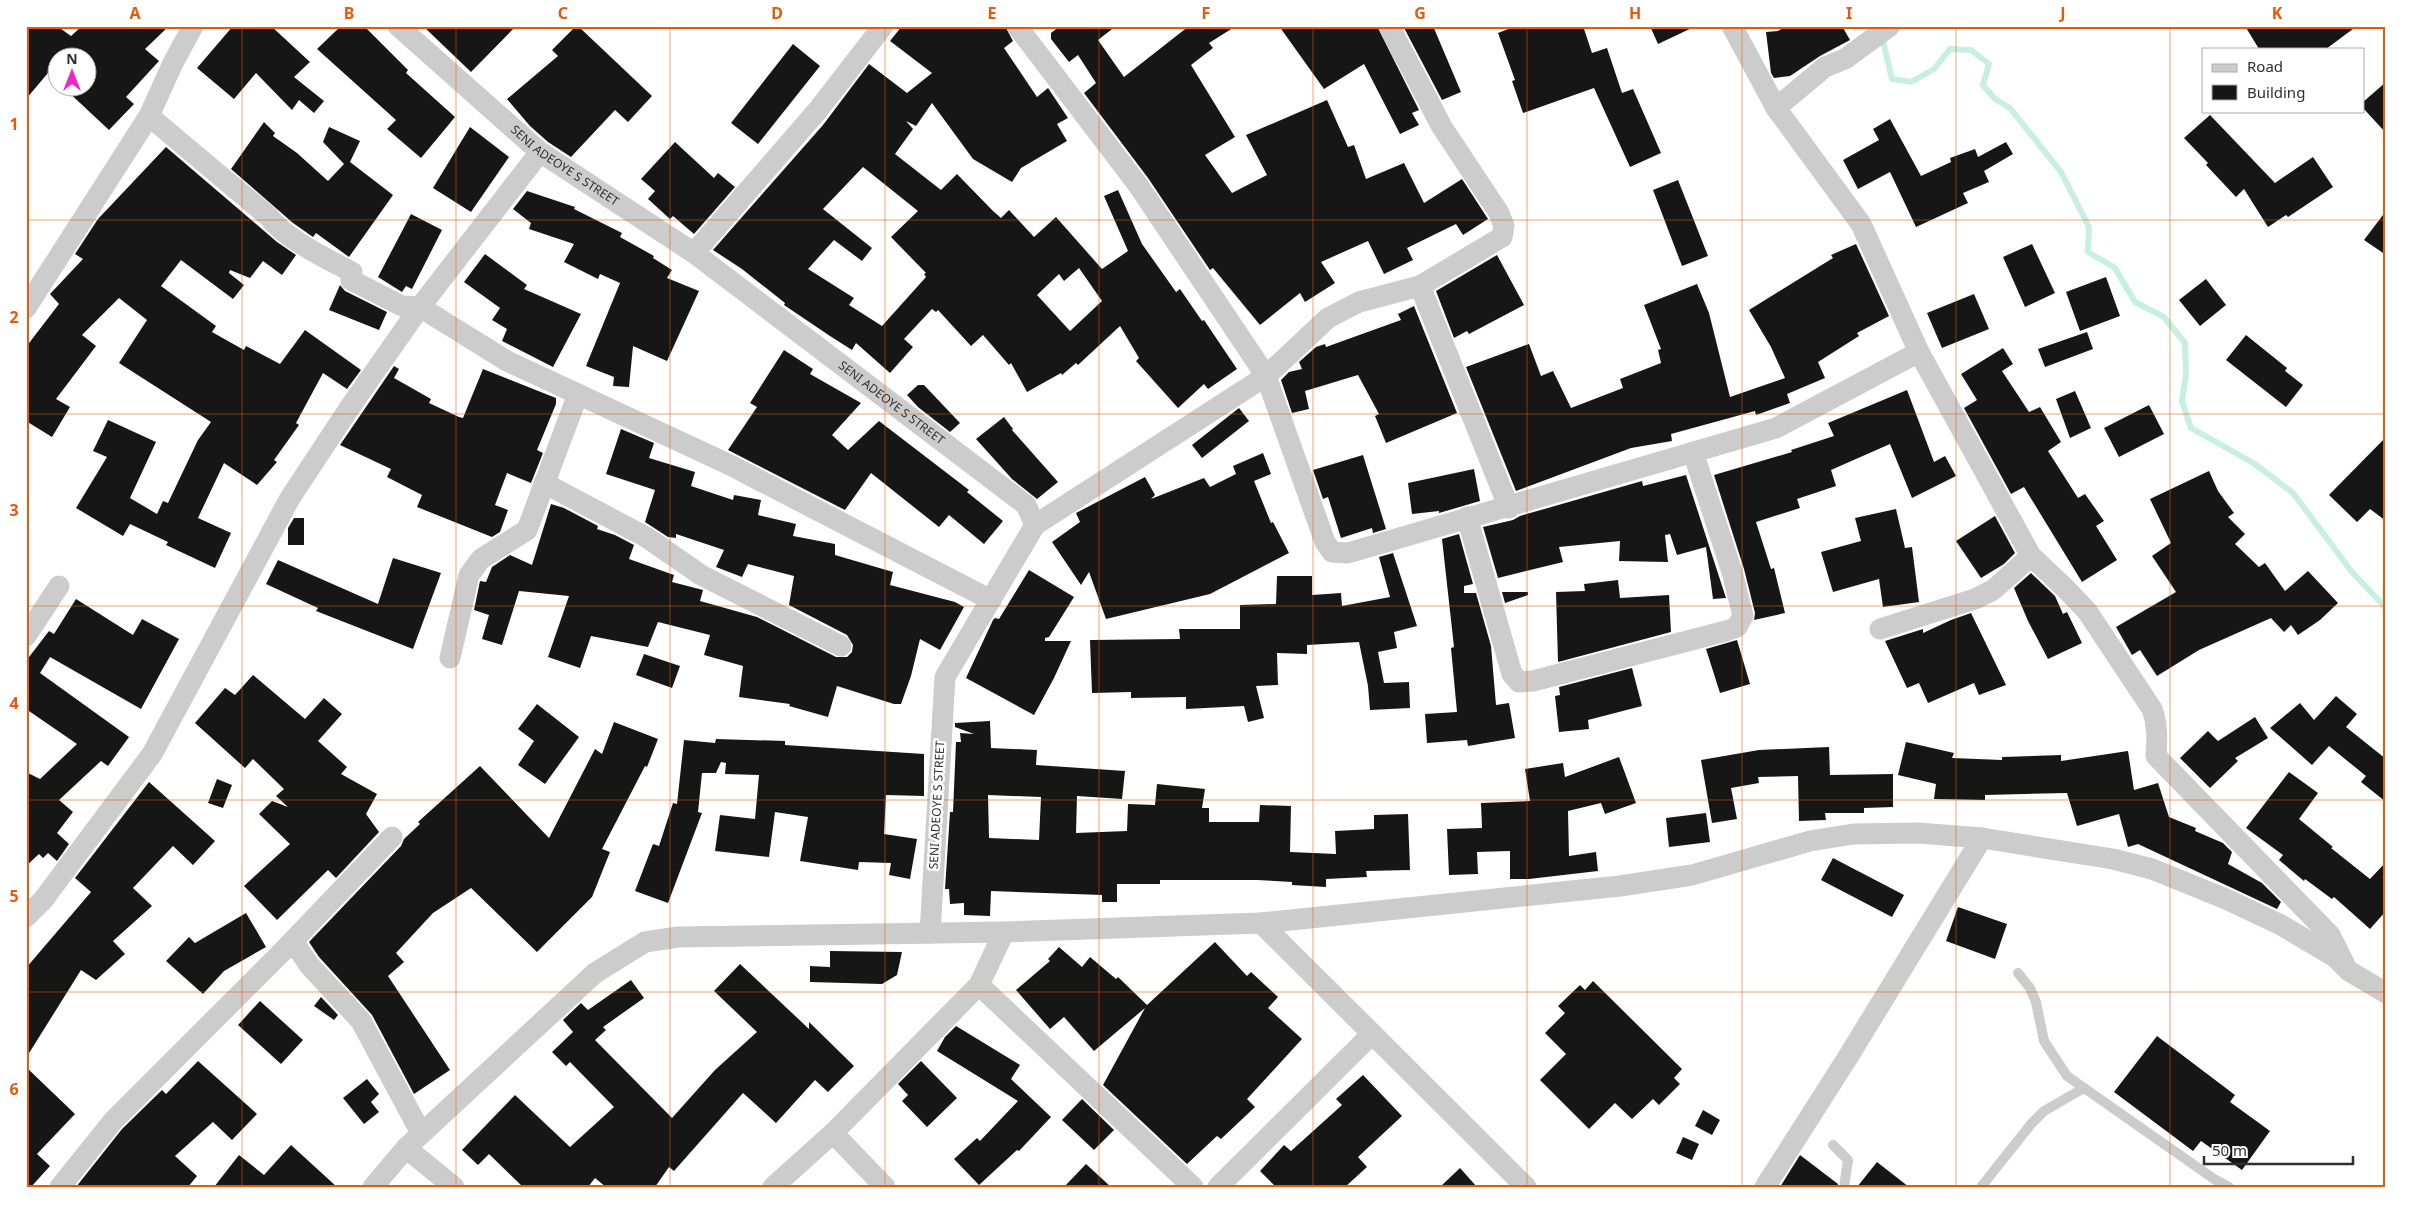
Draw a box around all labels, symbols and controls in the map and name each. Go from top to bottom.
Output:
text: A [129,2,141,24]
text: B [344,2,354,24]
text: C [558,2,568,24]
text: D [771,2,783,24]
text: E [988,2,997,24]
text: F [1202,2,1210,24]
text: G [1414,2,1426,24]
text: H [1629,2,1641,24]
text: I [1846,2,1852,24]
text: J [2058,2,2066,24]
text: K [2272,2,2283,24]
north arrow [48,48,98,98]
legend [2202,48,2364,112]
text: N [66,49,78,68]
text: Road [2247,56,2283,76]
text: Building [2247,82,2305,102]
text: 1 [9,113,19,135]
street label: SENI ADEOYE S STREET [507,121,623,210]
text: 2 [9,306,19,328]
street label: SENI ADEOYE S STREET [835,357,949,449]
text: 3 [9,499,19,521]
text: 4 [9,692,19,714]
street label: SENI ADEOYE S STREET [925,740,948,870]
text: 5 [9,885,19,907]
text: 6 [9,1078,19,1100]
scale bar [2204,1133,2353,1165]
text: 50 m [2212,1140,2247,1160]

